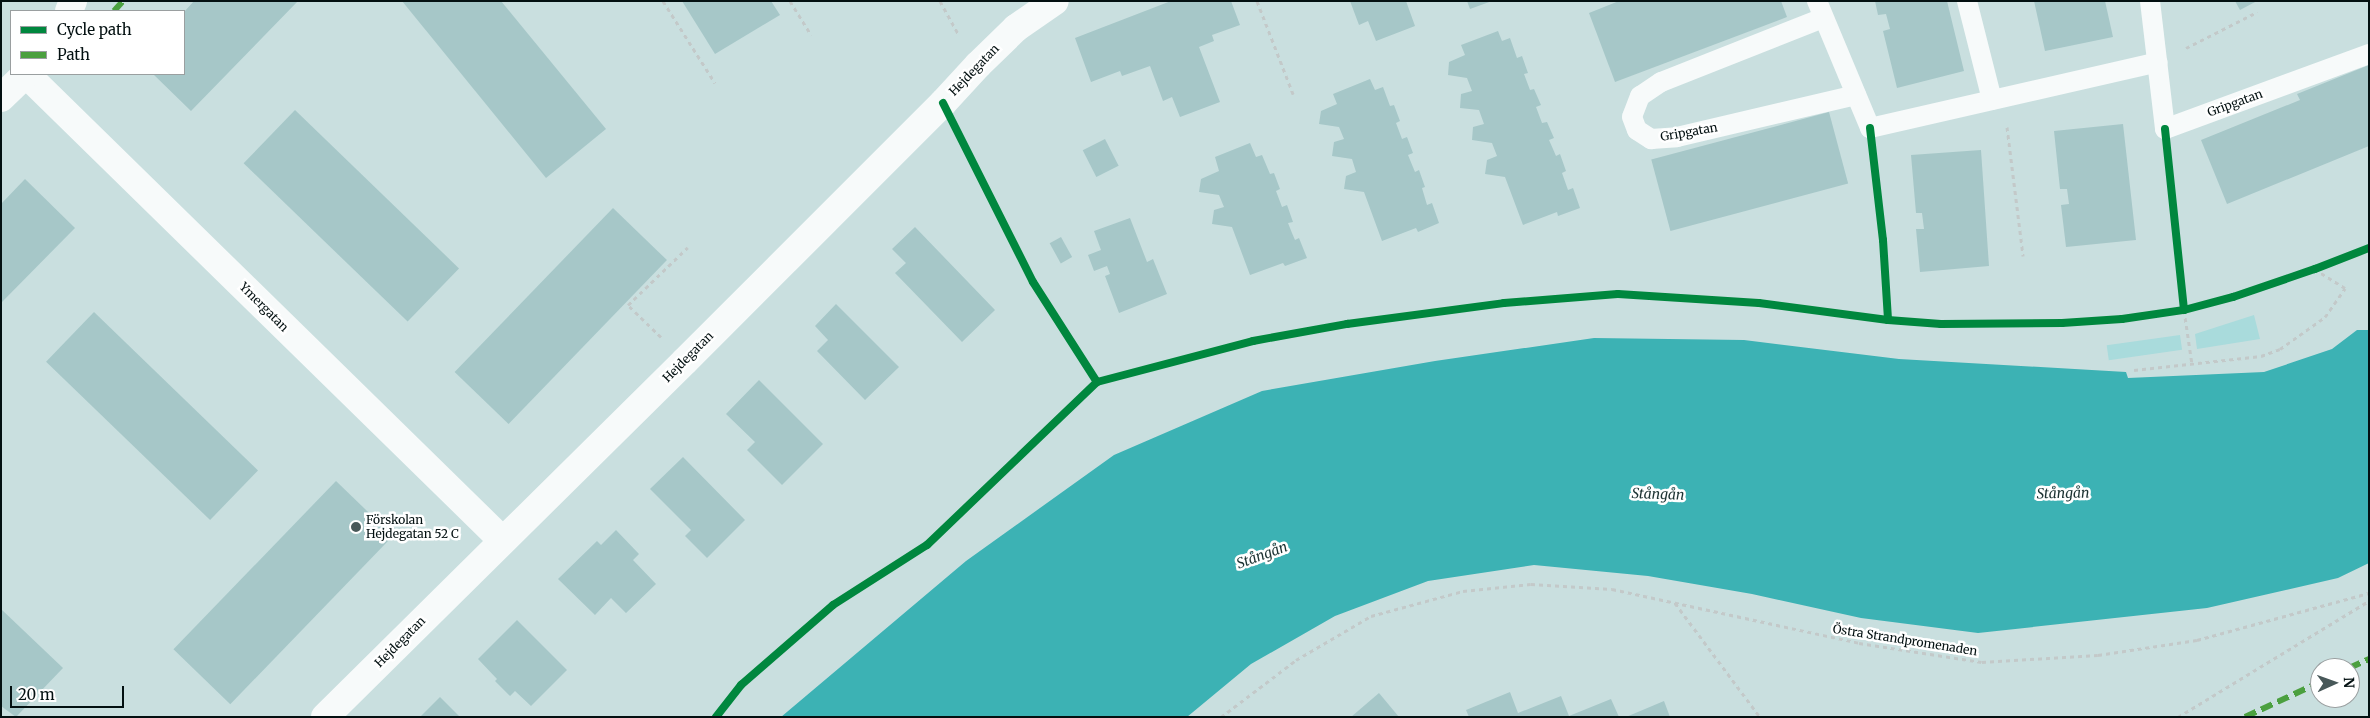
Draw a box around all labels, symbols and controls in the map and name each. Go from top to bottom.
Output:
legend [10,10,185,75]
text: Cycle path [57,20,132,39]
street label: Hejdegatan [946,41,1002,99]
text: Path [57,45,90,64]
street label: Gripgatan [2205,86,2265,120]
street label: Gripgatan [1659,120,1719,144]
street label: Ymergatan [237,280,291,334]
street label: Hejdegatan [660,329,716,385]
water label: Stångån [2036,484,2090,502]
water label: Stångån [1631,485,1685,503]
place label: Förskolan Hejdegatan 52 C [366,513,459,541]
marker: Förskolan Hejdegatan 52 C [350,521,362,533]
water label: Stångån [1234,538,1290,572]
street label: Hejdegatan [372,614,428,670]
street label: Östra Strandpromenaden [1832,621,1978,659]
north arrow [2310,658,2360,708]
scale bar [12,676,126,708]
text: N [2340,677,2358,688]
text: 20 m [18,685,55,704]

